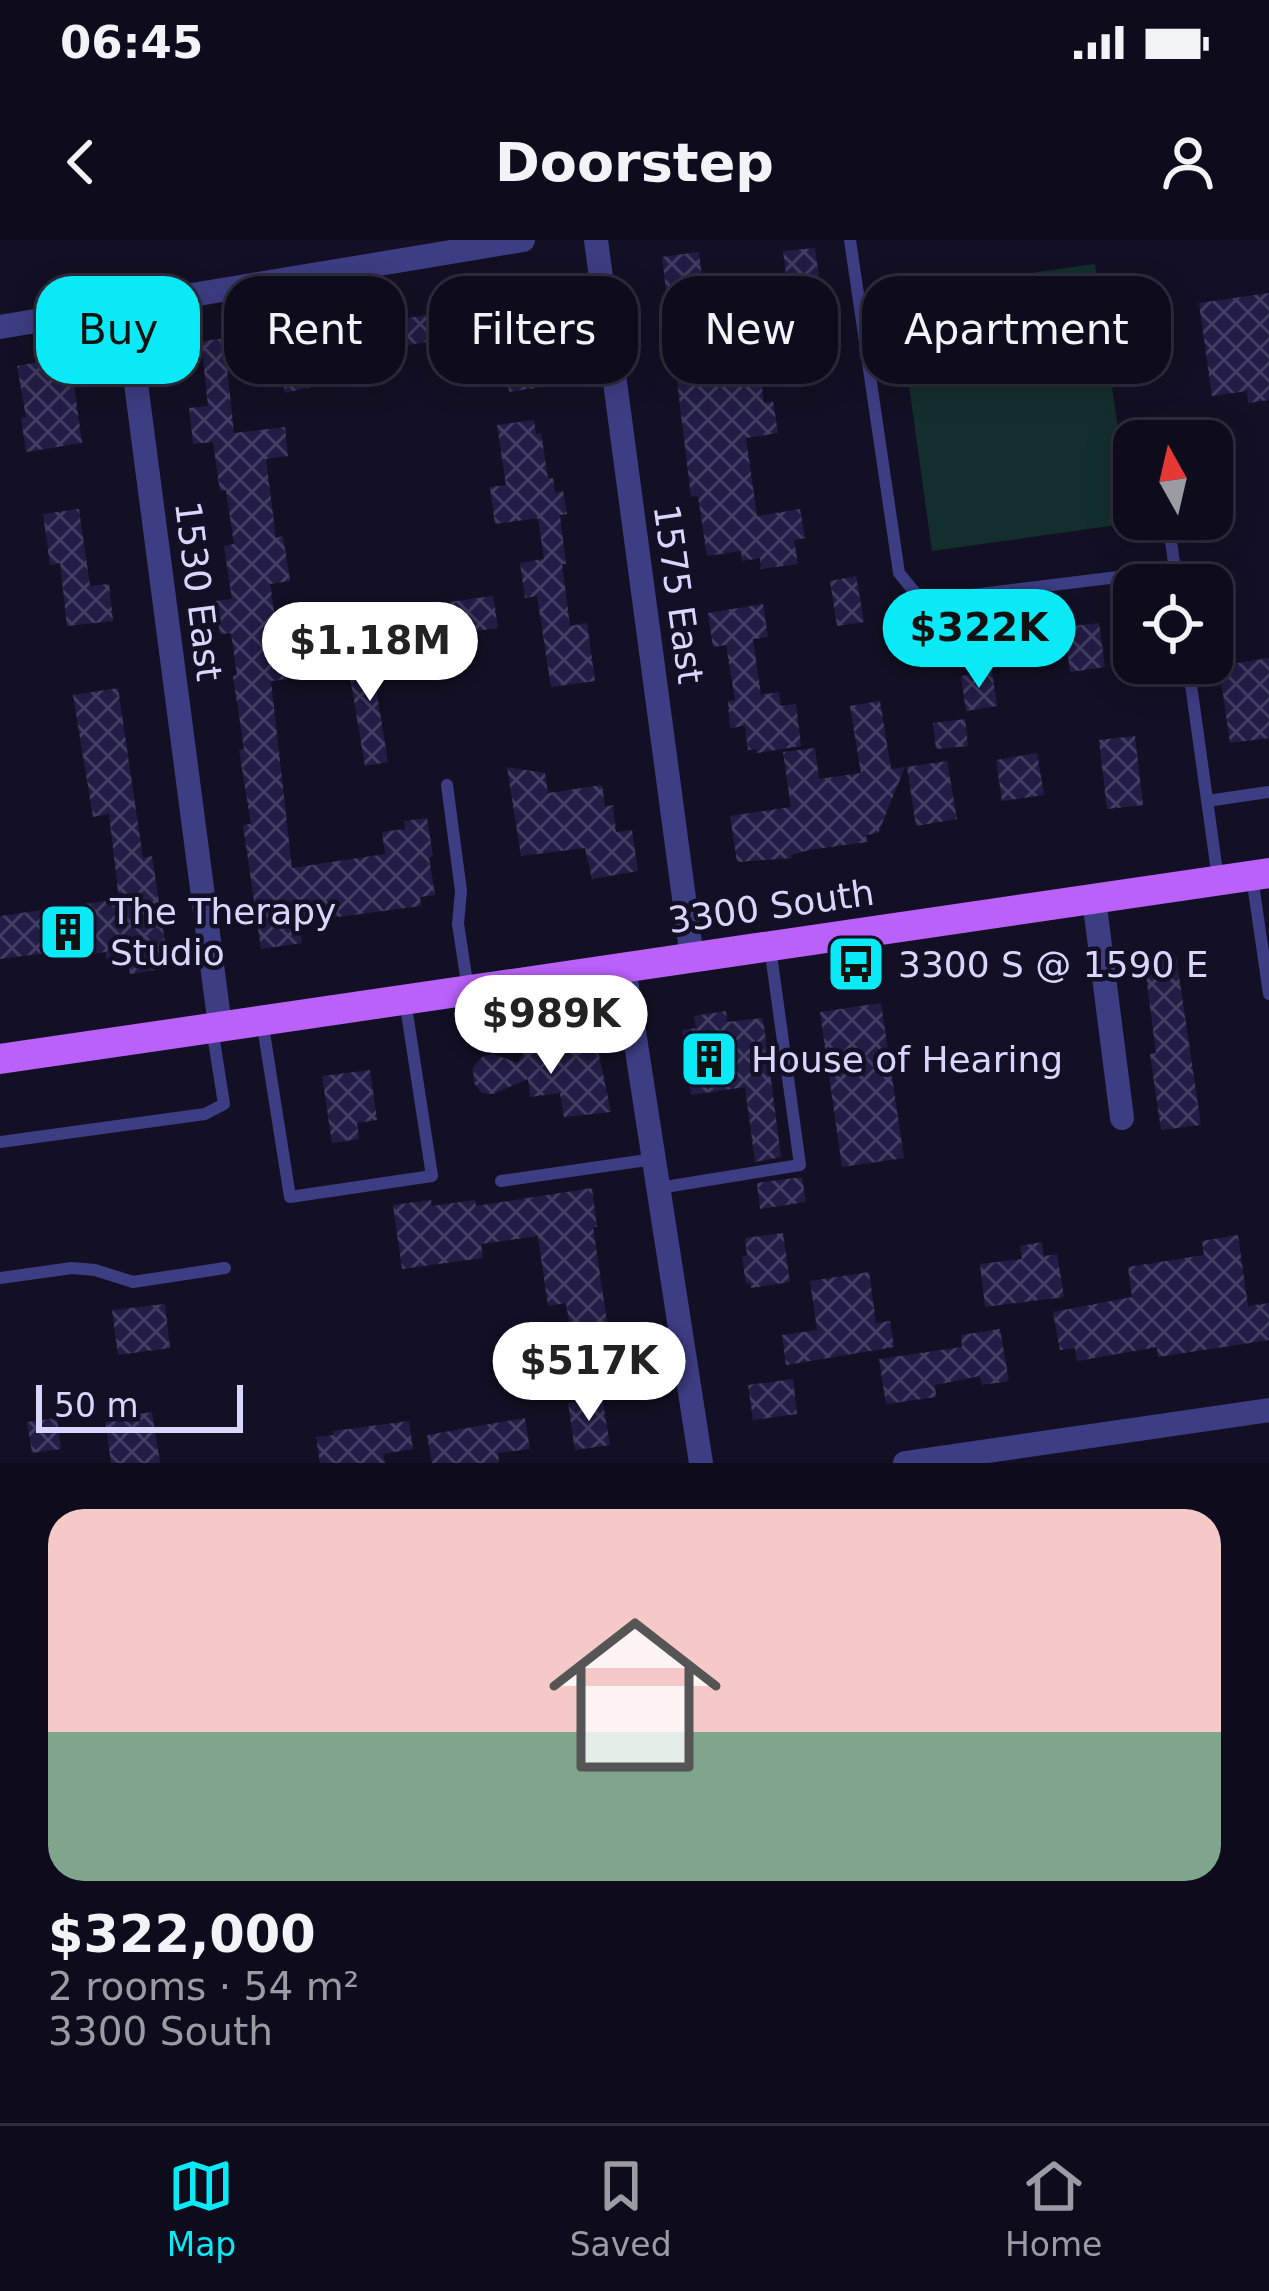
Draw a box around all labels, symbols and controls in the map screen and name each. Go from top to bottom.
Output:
text: 06:45 [60,16,203,69]
icon: back [48,129,114,195]
icon: person [1155,129,1221,195]
text: Doorstep [495,131,774,194]
chip: Buy [36,276,200,384]
chip: Rent [224,276,405,384]
chip: Filters [429,276,638,384]
chip: New [662,276,838,384]
chip: Apartment [862,276,1171,384]
north arrow [1113,420,1233,540]
map controls [1113,420,1233,684]
street label: 1530 East [167,499,230,683]
street label: 1575 East [646,502,711,686]
button: locate [1113,564,1233,684]
pin: $322K [895,589,1063,691]
pin: $1.18M [272,602,468,704]
text: $322K [910,605,1048,650]
text: $1.18M [289,618,451,663]
street label: 3300 South [665,872,877,941]
place label: The Therapy Studio [109,891,336,973]
building icon: The Therapy Studio [37,901,99,963]
bus stop icon: 3300 S @ 1590 E [825,933,887,995]
place label: 3300 S @ 1590 E [898,944,1209,985]
pin: $989K [467,975,635,1077]
text: $989K [482,991,620,1036]
building icon: House of Hearing [678,1028,740,1090]
place label: House of Hearing [751,1039,1063,1080]
pin: $517K [505,1322,673,1424]
text: $517K [520,1338,658,1383]
scale bar [36,1379,243,1432]
text: 50 m [54,1386,139,1425]
icon: home [527,1587,743,1803]
text: $322,000 [48,1905,316,1964]
text: 2 rooms · 54 m² [48,1964,359,2009]
text: 3300 South [48,2009,273,2054]
tab: Map [167,2153,236,2264]
tab: Saved [570,2153,672,2264]
tab: Home [1005,2153,1102,2264]

